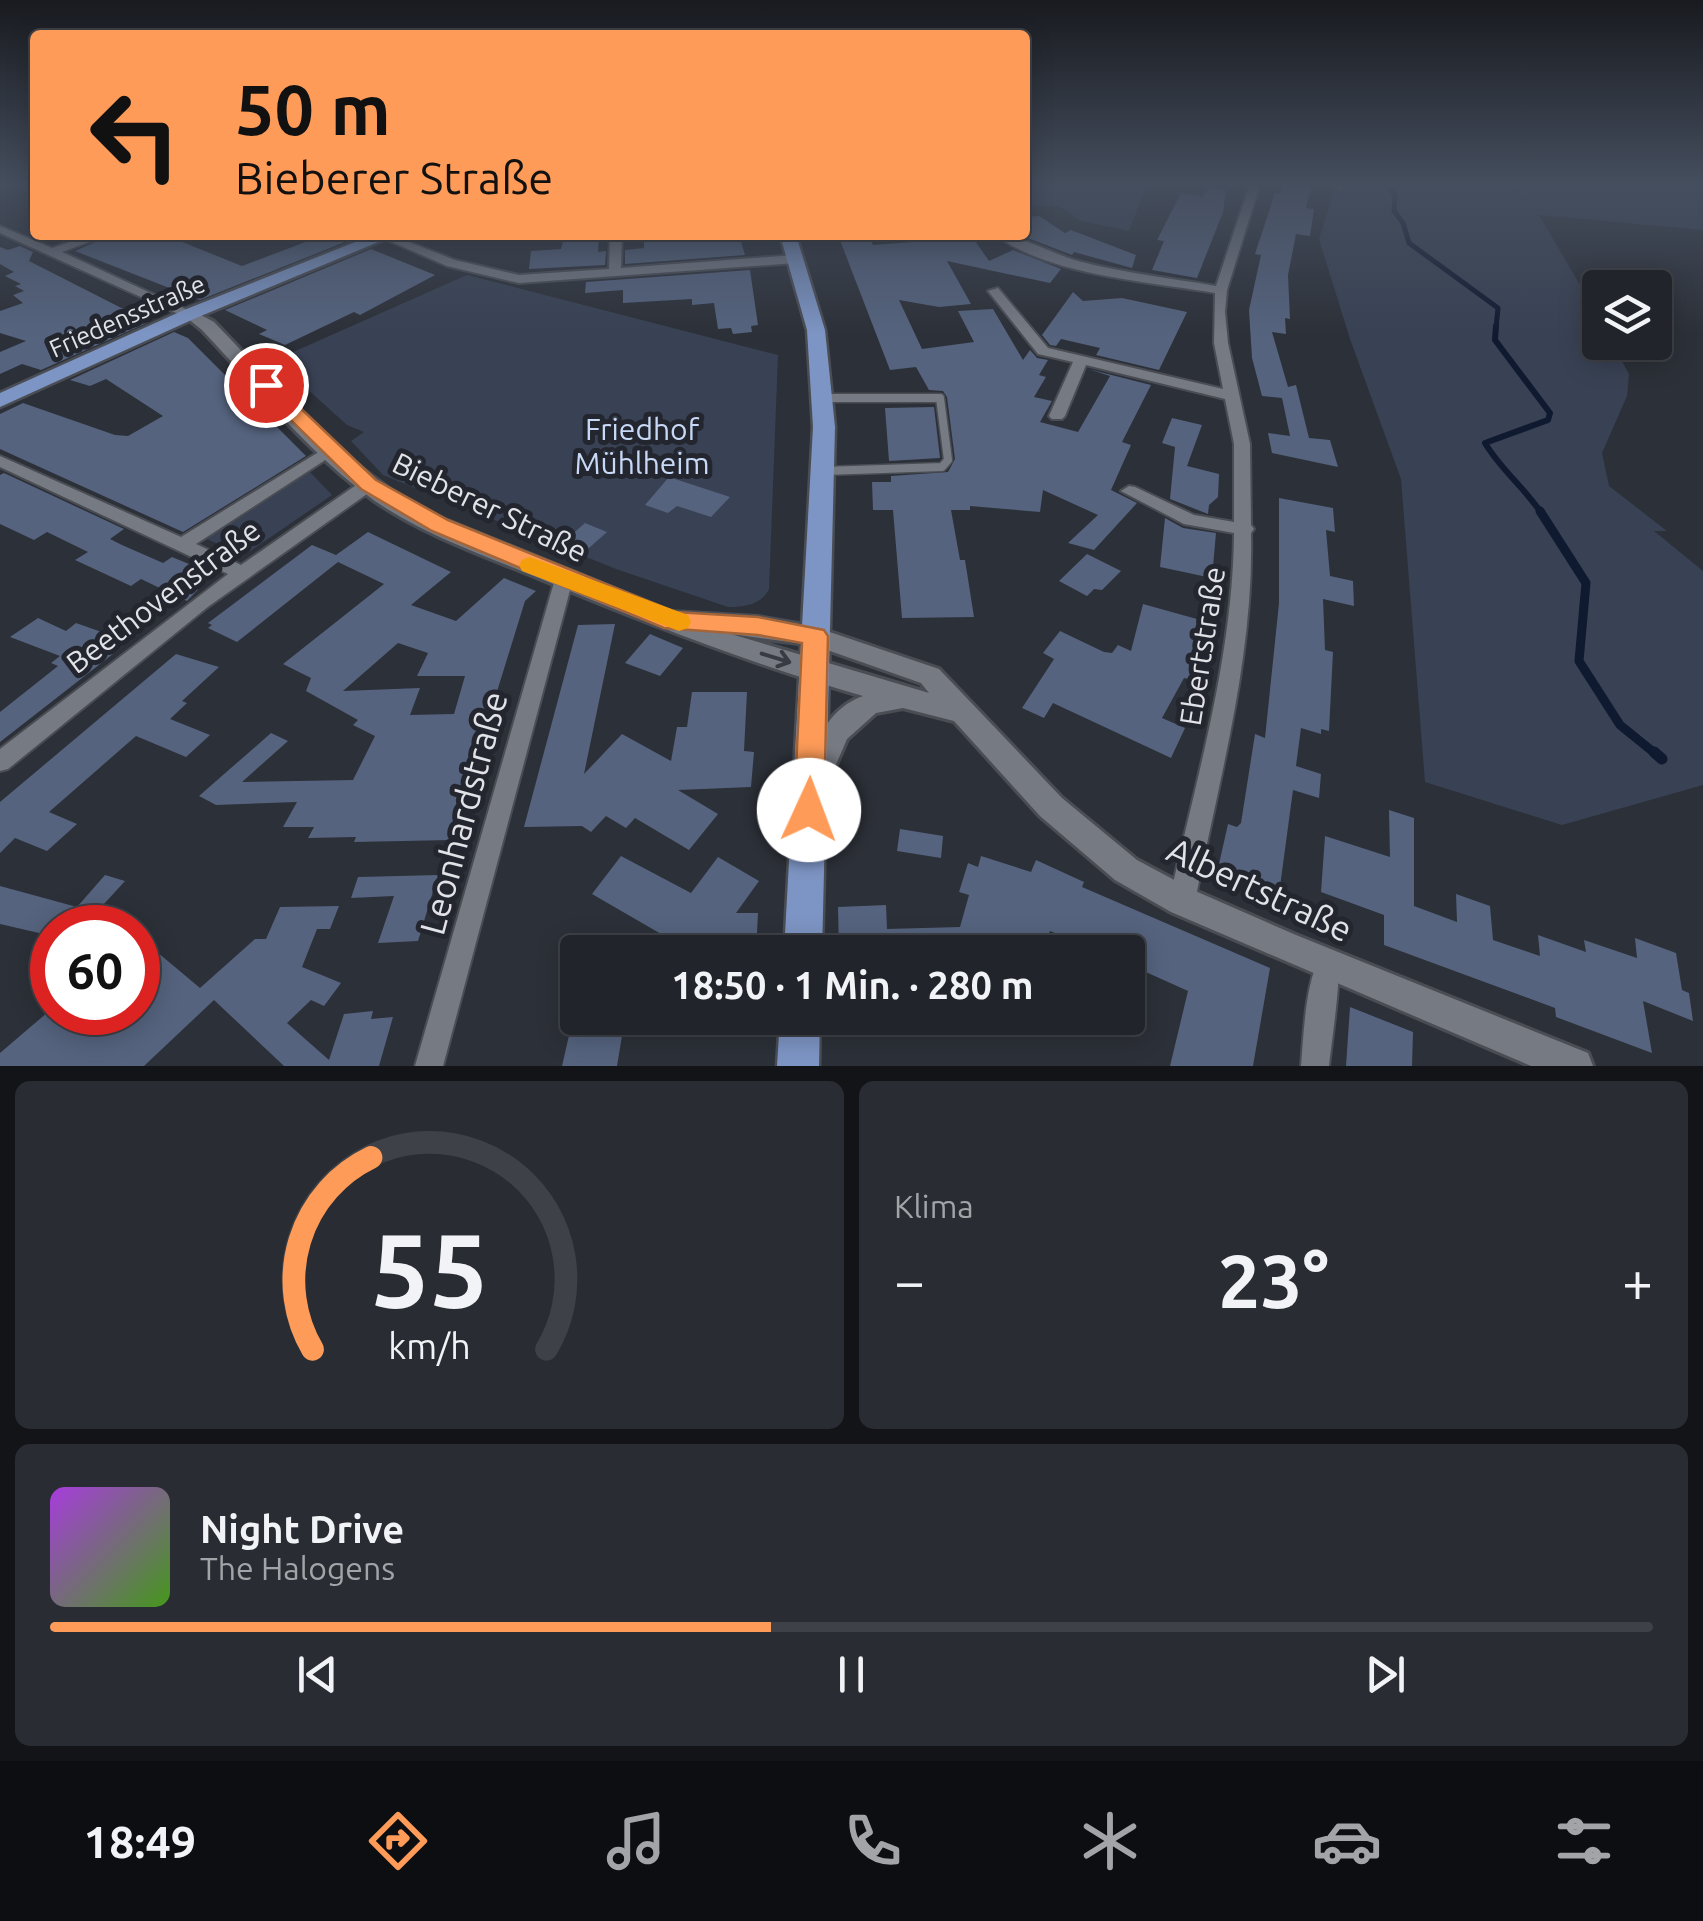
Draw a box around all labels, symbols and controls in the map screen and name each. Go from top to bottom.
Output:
icon: left [70,70,200,200]
text: 50 m [235,70,391,148]
text: Bieberer Straße [235,152,553,203]
street label: Friedensstraße [45,269,209,363]
map controls [1582,270,1672,360]
button: layers [1582,270,1672,360]
pin [224,343,309,428]
icon: arrive [239,358,294,413]
park label: Friedhof Mühlheim [574,412,710,480]
street label: Bieberer Straße [387,445,593,569]
street label: Beethovenstraße [60,512,266,680]
street label: Ebertstraße [1173,564,1231,728]
one-way arrow [759,650,791,668]
street label: Leonhardstraße [411,687,515,939]
position arrow [757,758,861,862]
street label: Albertstraße [1161,829,1359,949]
speed limit sign: 60 [30,905,160,1035]
text: 18:50 · 1 Min. · 280 m [671,964,1034,1006]
text: Klima [894,1188,974,1224]
text: 55 [371,1210,488,1327]
text: 23° [1218,1238,1329,1322]
text: − [894,1250,925,1311]
text: + [1622,1250,1653,1311]
text: km/h [388,1326,471,1366]
text: Night Drive [200,1508,404,1550]
text: The Halogens [200,1550,395,1586]
icon: previous [290,1647,345,1702]
icon: pause [824,1647,879,1702]
icon: next [1358,1647,1413,1702]
icon: directions [363,1806,433,1876]
icon: music [601,1806,671,1876]
icon: phone [838,1806,908,1876]
icon: climate [1075,1806,1145,1876]
icon: car [1312,1806,1382,1876]
icon: filters [1549,1806,1619,1876]
text: 18:49 [84,1816,196,1867]

